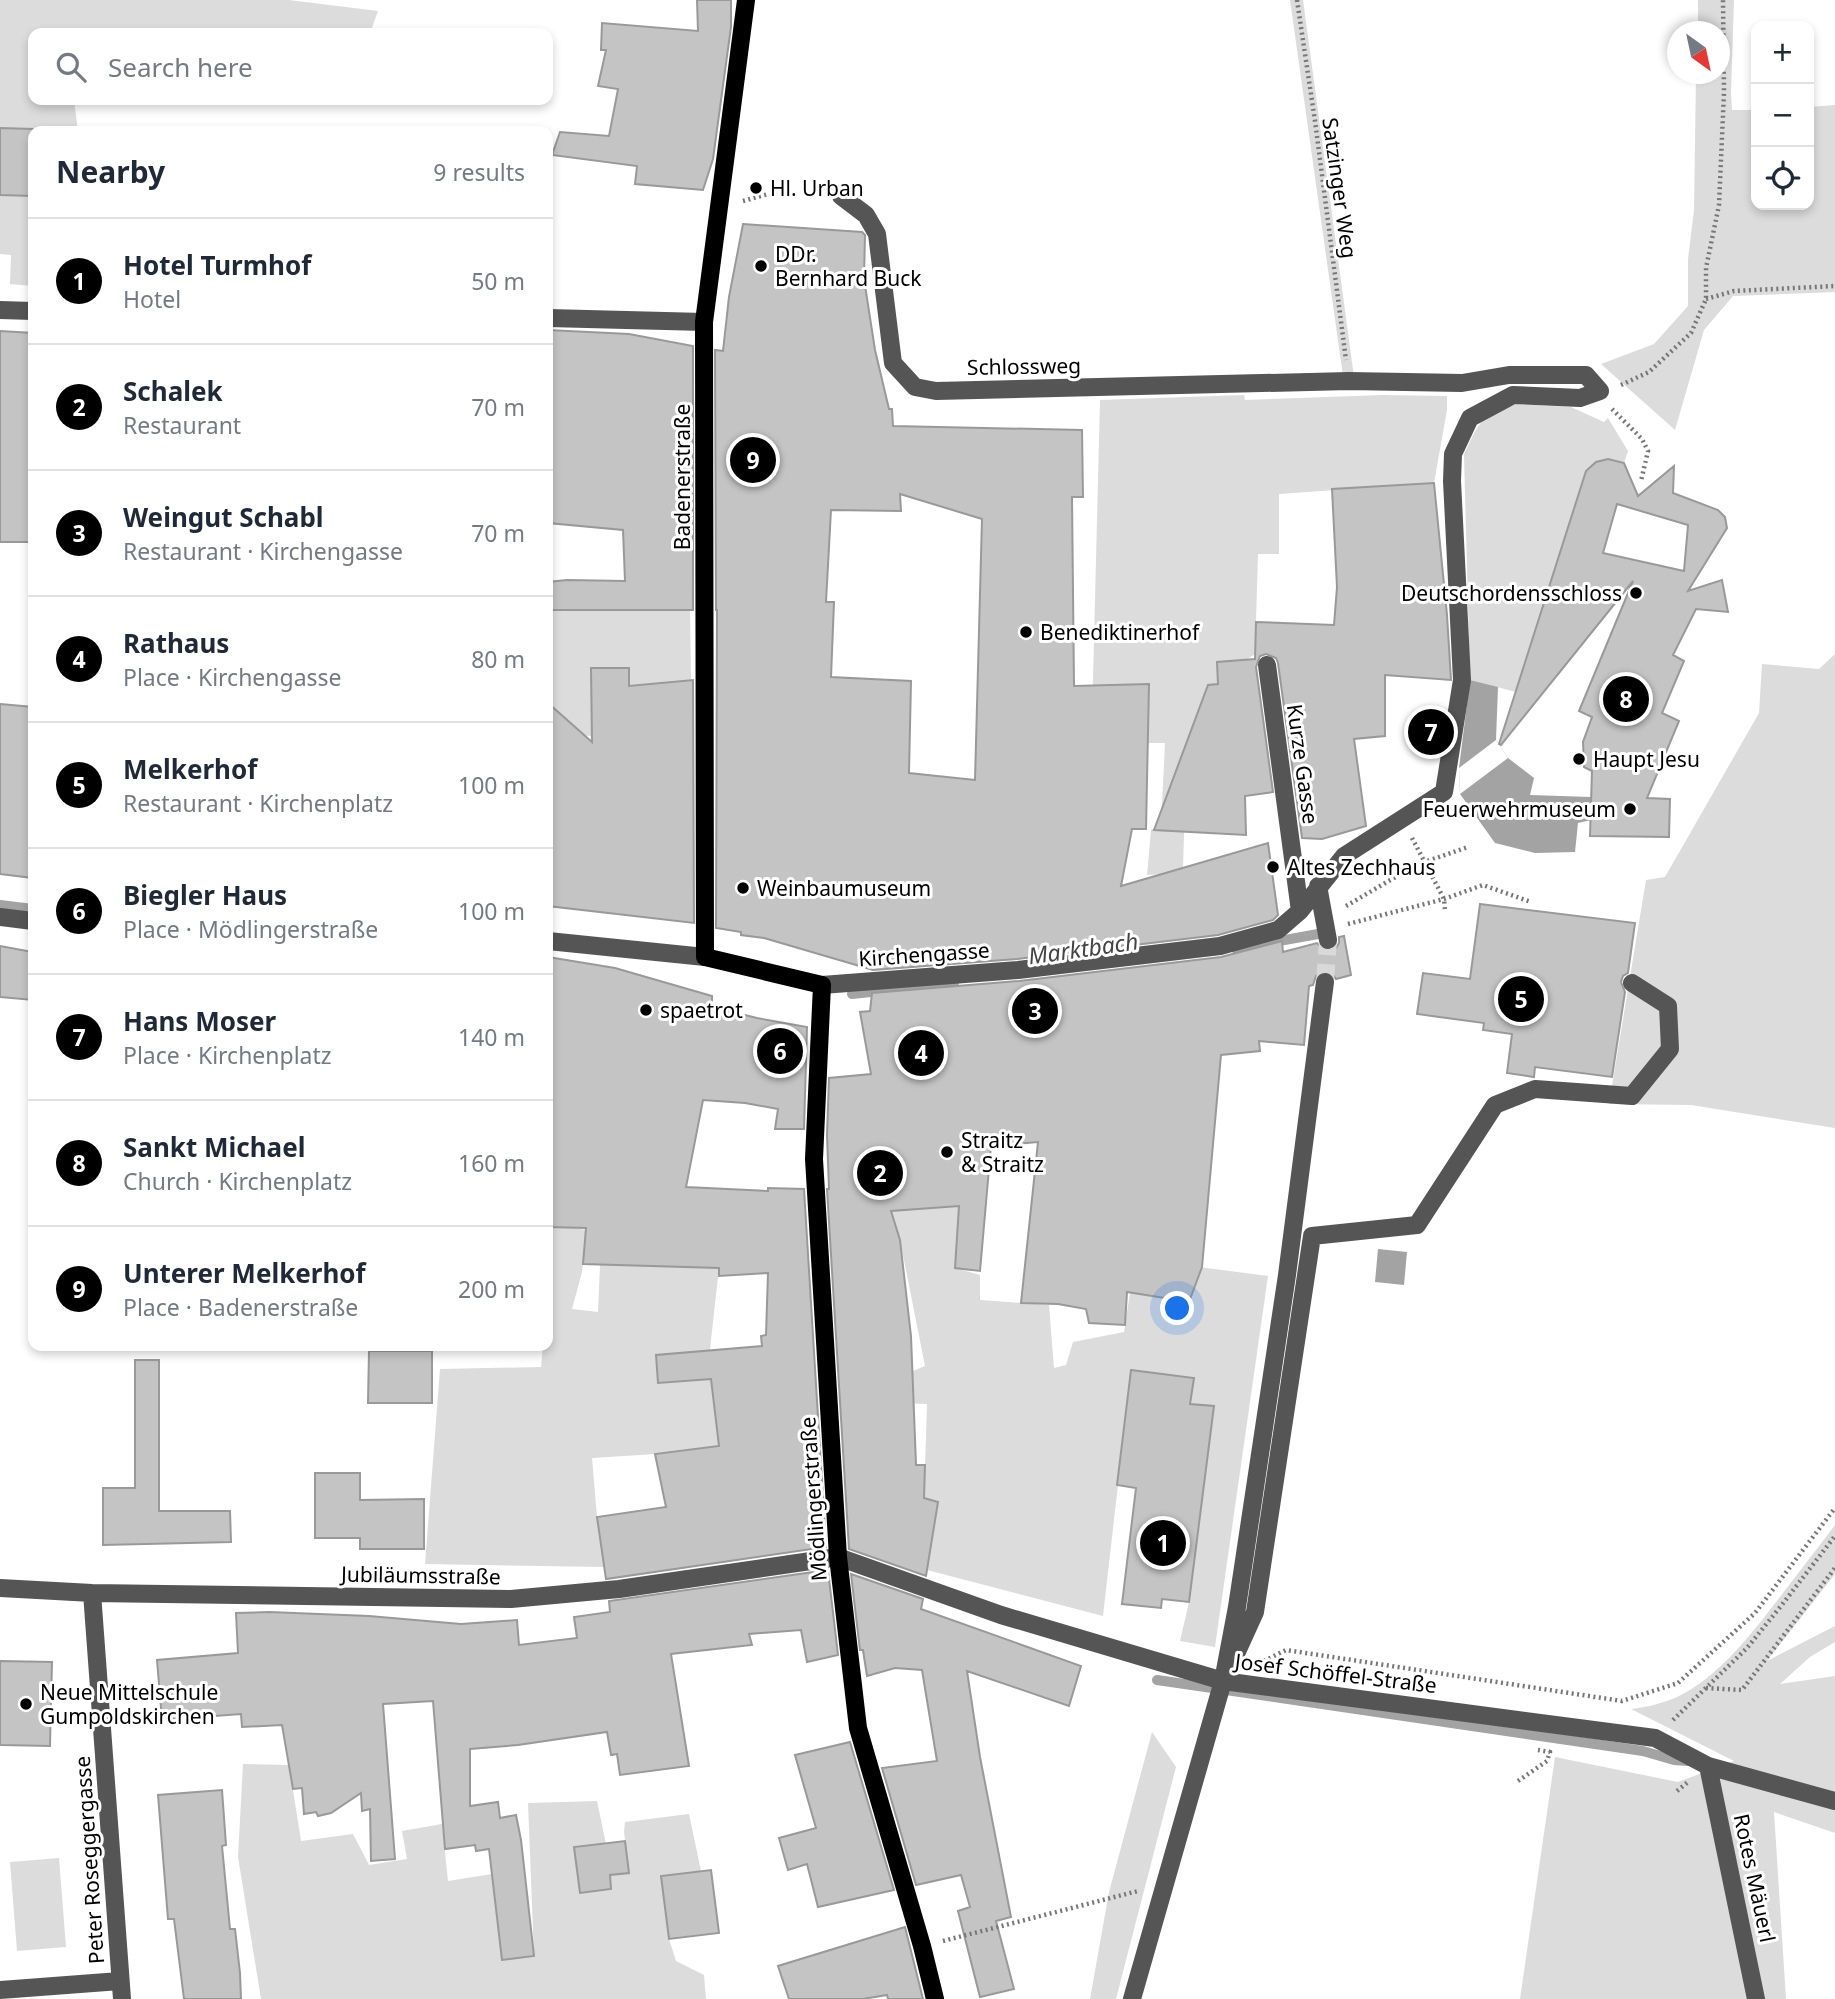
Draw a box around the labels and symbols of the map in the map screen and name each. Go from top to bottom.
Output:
north arrow [1667,21,1730,84]
street label: Satzinger Weg [1316,116,1364,260]
place label: Hl. Urban [770,174,864,202]
marker: Hl. Urban [748,180,764,196]
place label: DDr. Bernhard Buck [775,240,922,292]
marker: DDr. Bernhard Buck [753,258,769,274]
street label: Schlossweg [967,351,1081,381]
street label: Badenerstraße [668,404,696,550]
pin: 9 [730,434,776,486]
place label: Deutschordensschloss [1401,579,1622,607]
marker: Deutschordensschloss [1628,585,1644,601]
place label: Benediktinerhof [1040,618,1201,646]
marker: Benediktinerhof [1018,624,1034,640]
pin: 8 [1603,673,1649,725]
street label: Kurze Gasse [1281,702,1325,826]
pin: 7 [1408,706,1454,758]
place label: Haupt Jesu [1593,745,1700,773]
marker: Haupt Jesu [1571,751,1587,767]
place label: Feuerwehrmuseum [1423,795,1616,823]
marker: Feuerwehrmuseum [1622,801,1638,817]
place label: Altes Zechhaus [1287,853,1436,881]
marker: Altes Zechhaus [1265,859,1281,875]
place label: Weinbaumuseum [757,874,931,902]
marker: Weinbaumuseum [735,880,751,896]
water label: Marktbach [1026,924,1140,972]
street label: Kirchengasse [858,935,990,973]
pin: 5 [1498,973,1544,1025]
pin: 3 [1012,985,1058,1037]
place label: spaetrot [660,996,743,1024]
marker: spaetrot [638,1002,654,1018]
pin: 6 [757,1025,803,1077]
pin: 4 [898,1027,944,1079]
place label: Straitz & Straitz [961,1126,1044,1178]
marker: Straitz & Straitz [939,1144,955,1160]
pin: 2 [857,1147,903,1199]
your location [1160,1291,1194,1325]
street label: Mödlingerstraße [793,1416,833,1582]
pin: 1 [1140,1517,1186,1569]
street label: Jubiläumsstraße [339,1560,501,1590]
street label: Josef Schöffel-Straße [1232,1646,1438,1699]
place label: Neue Mittelschule Gumpoldskirchen [40,1678,218,1730]
marker: Neue Mittelschule Gumpoldskirchen [18,1696,34,1712]
street label: Peter Roseggergasse [68,1755,110,1965]
street label: Rotes Mäuerl [1728,1811,1782,1945]

